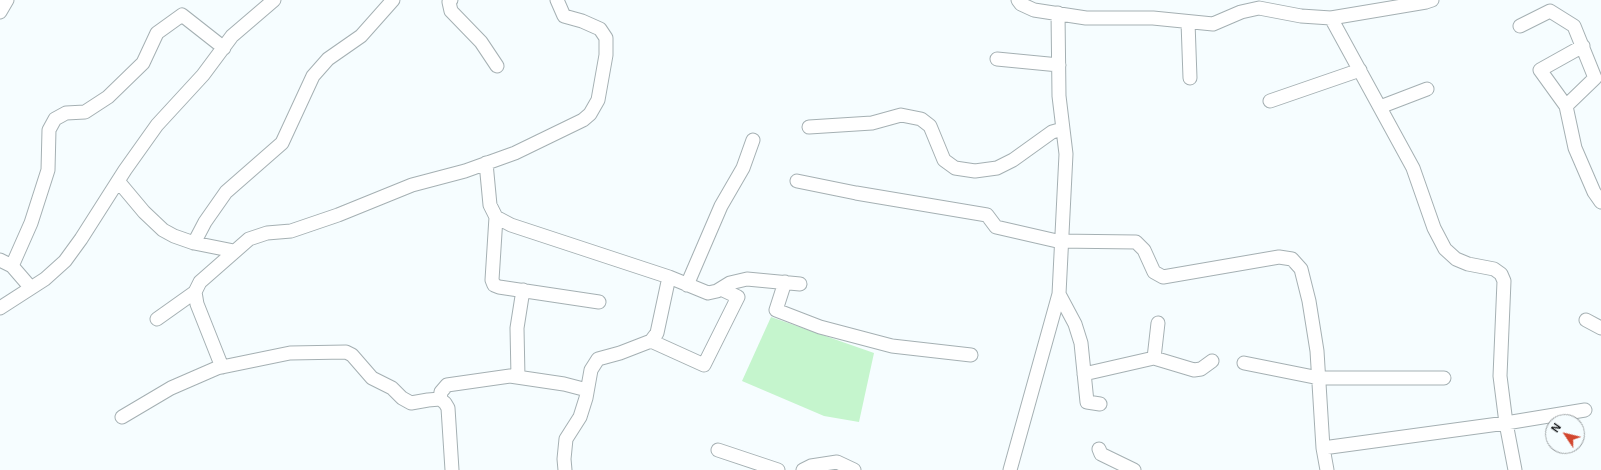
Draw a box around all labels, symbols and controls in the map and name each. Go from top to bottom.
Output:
north arrow [1545,414,1585,454]
text: N [1549,421,1563,434]

